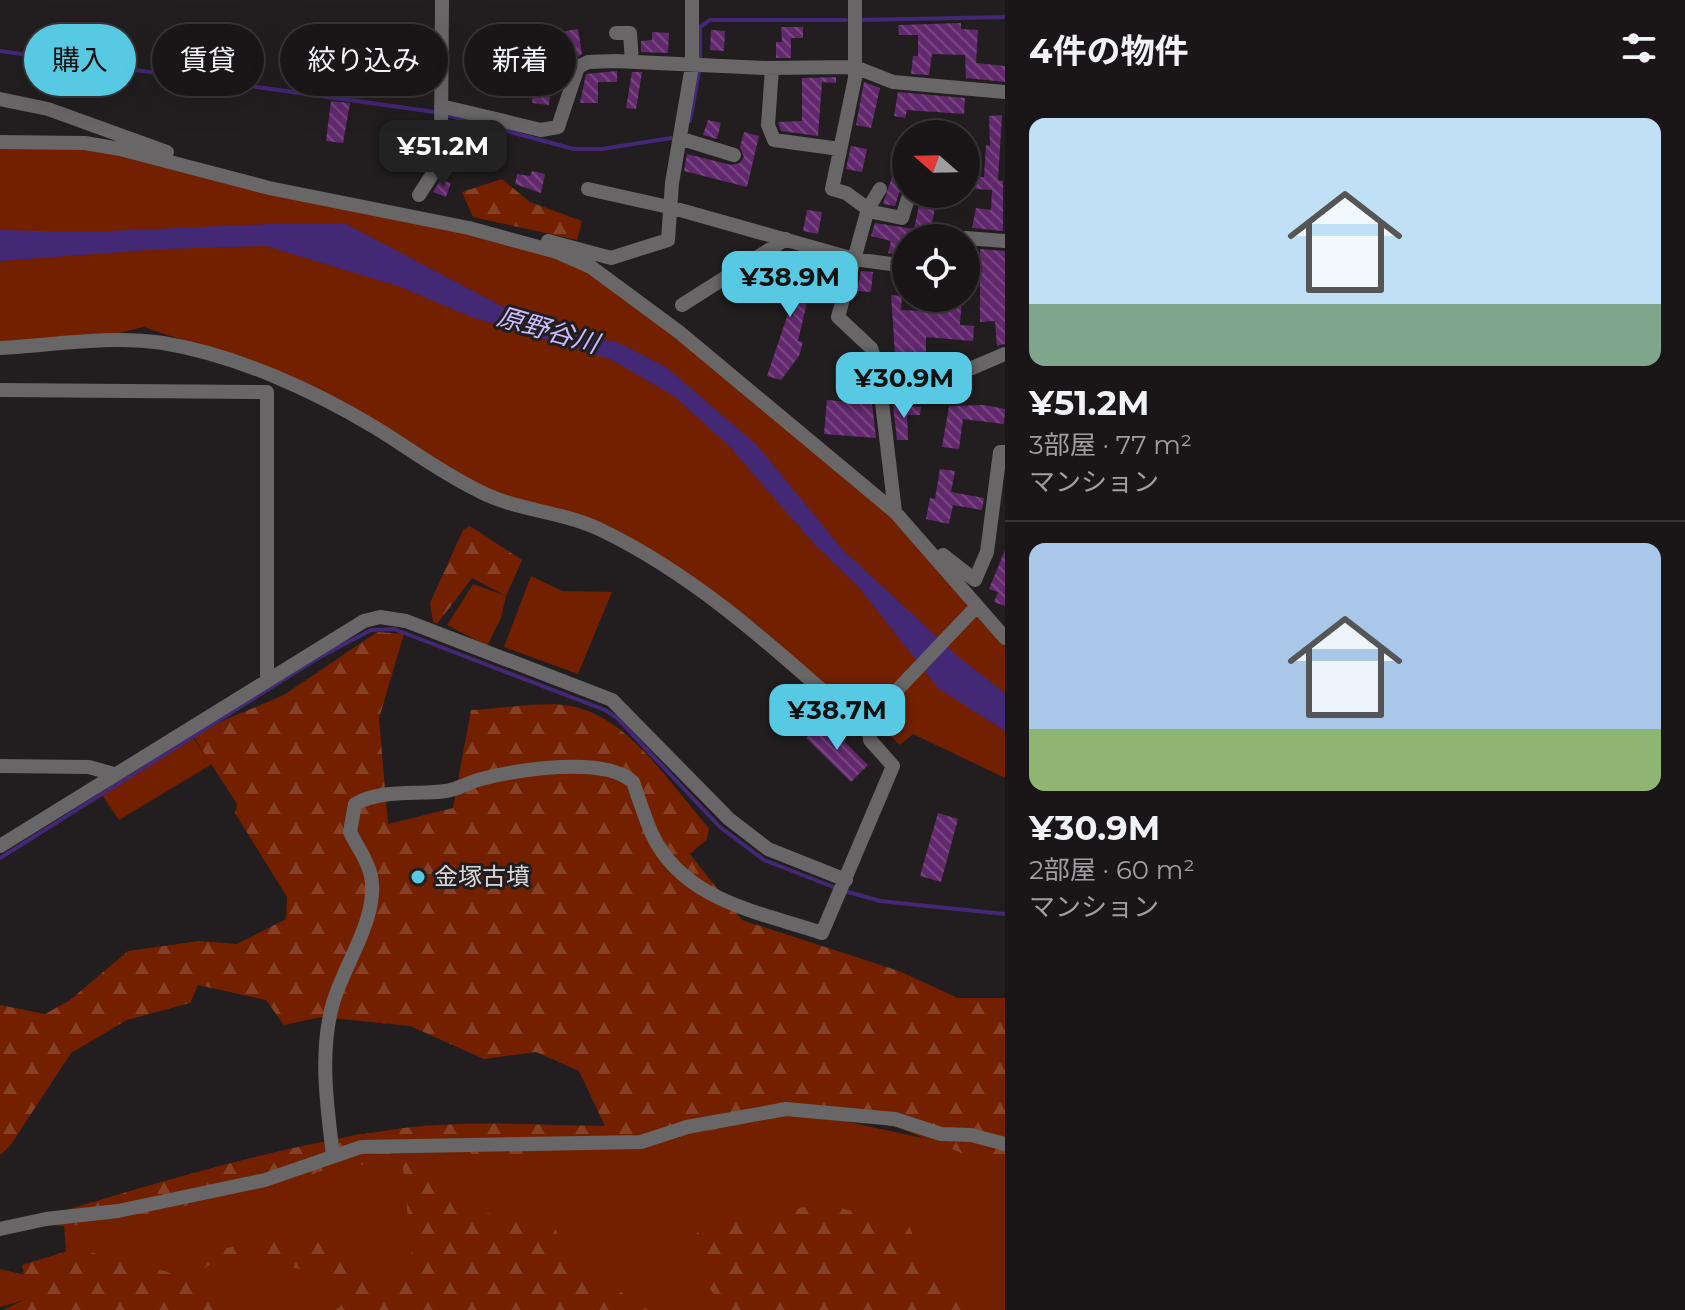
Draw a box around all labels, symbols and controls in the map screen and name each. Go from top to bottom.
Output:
chip: 購入 [24,24,136,96]
chip: 賃貸 [152,24,264,96]
chip: 絞り込み [280,24,448,96]
chip: 新着 [464,24,576,96]
icon: filters [1617,26,1661,70]
text: 4件の物件 [1029,30,1188,72]
pin: ¥51.2M [378,120,508,188]
north arrow [892,120,980,208]
map controls [892,120,980,312]
text: ¥51.2M [397,130,489,162]
icon: home [1273,170,1417,314]
button: locate [892,224,980,312]
pin: ¥38.9M [725,251,855,319]
text: ¥38.9M [740,261,840,293]
water label: 原野谷川 [494,300,605,361]
pin: ¥30.9M [839,352,969,420]
text: ¥30.9M [854,362,954,394]
text: ¥51.2M [1029,382,1149,424]
text: 3部屋 · 77 m² [1029,429,1192,461]
text: マンション [1029,466,1159,498]
icon: home [1273,595,1417,739]
pin: ¥38.7M [772,684,902,752]
text: ¥38.7M [787,694,887,726]
text: ¥30.9M [1029,807,1160,849]
text: 2部屋 · 60 m² [1029,854,1195,886]
place label: 金塚古墳 [434,862,530,891]
marker: 金塚古墳 [409,868,427,886]
text: マンション [1029,891,1159,923]

